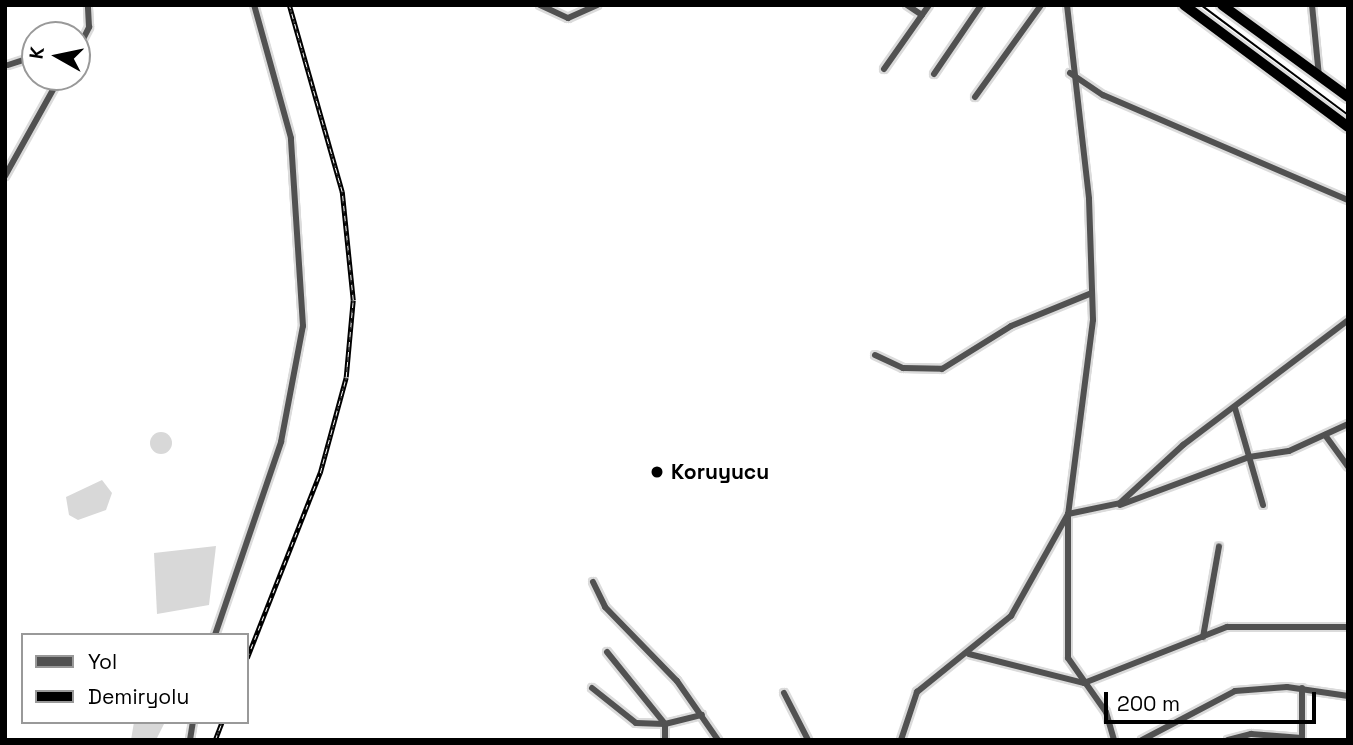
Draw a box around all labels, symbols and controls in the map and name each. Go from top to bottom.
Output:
north arrow [21,21,91,91]
text: K [23,45,50,61]
place label: Koruyucu [671,459,769,485]
marker: Koruyucu [649,464,665,480]
legend [21,633,248,724]
text: Yol [88,648,117,675]
scale bar [1108,678,1320,722]
text: Demiryolu [88,683,189,710]
text: 200 m [1117,690,1180,717]

